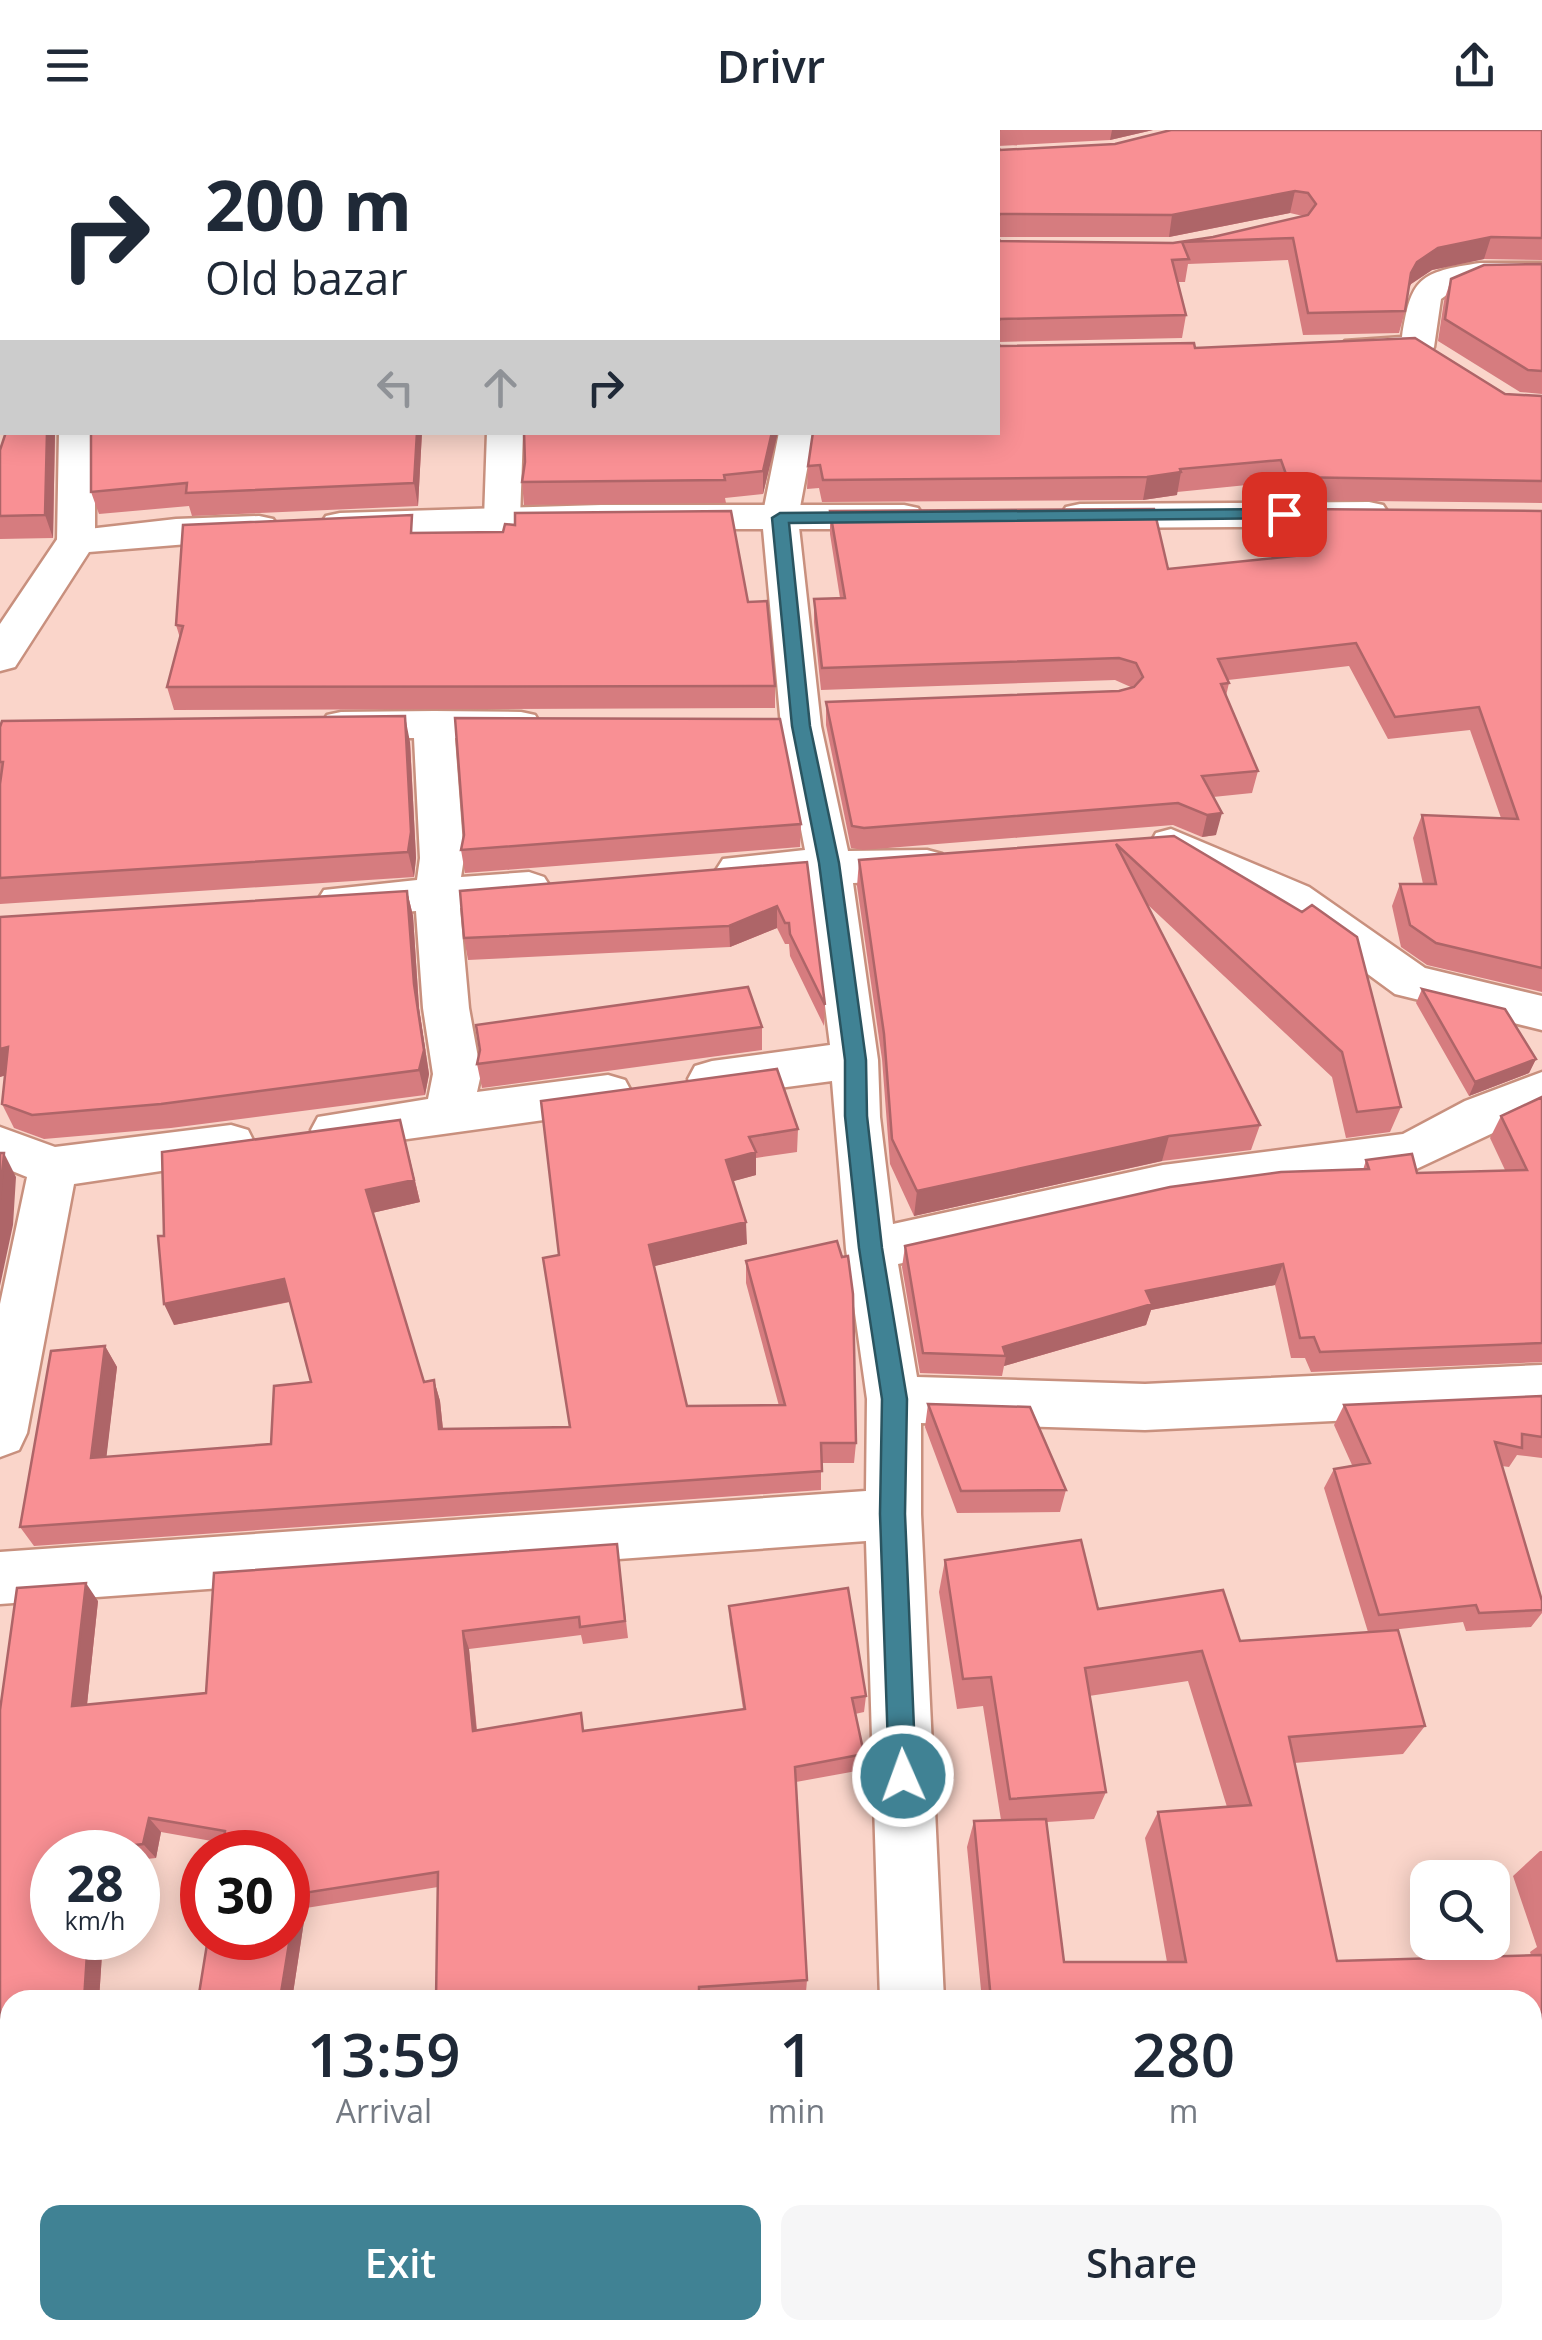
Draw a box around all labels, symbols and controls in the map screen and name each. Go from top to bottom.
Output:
text: Drivr [717,35,825,96]
icon: menu [40,38,95,93]
icon: share [1447,38,1502,93]
text: 200 m [205,156,412,252]
icon: right [40,170,170,300]
text: Old bazar [205,247,408,308]
icon: left [368,360,423,415]
icon: ahead [473,360,528,415]
icon: right [578,360,633,415]
pin [1242,472,1327,557]
icon: arrive [1257,487,1312,542]
position arrow [851,1724,955,1828]
speed limit sign: 30 [180,1830,310,1960]
text: 28 [66,1849,124,1917]
map controls [1410,1860,1510,1960]
button: search [1410,1860,1510,1960]
text: km/h [65,1903,125,1937]
text: 13:59 [307,2013,461,2095]
text: 1 [779,2013,814,2095]
text: 280 [1132,2013,1235,2095]
text: Arrival [336,2089,432,2132]
text: min [768,2089,825,2132]
text: m [1169,2089,1198,2132]
button: Exit [40,2205,761,2320]
button: Share [781,2205,1502,2320]

